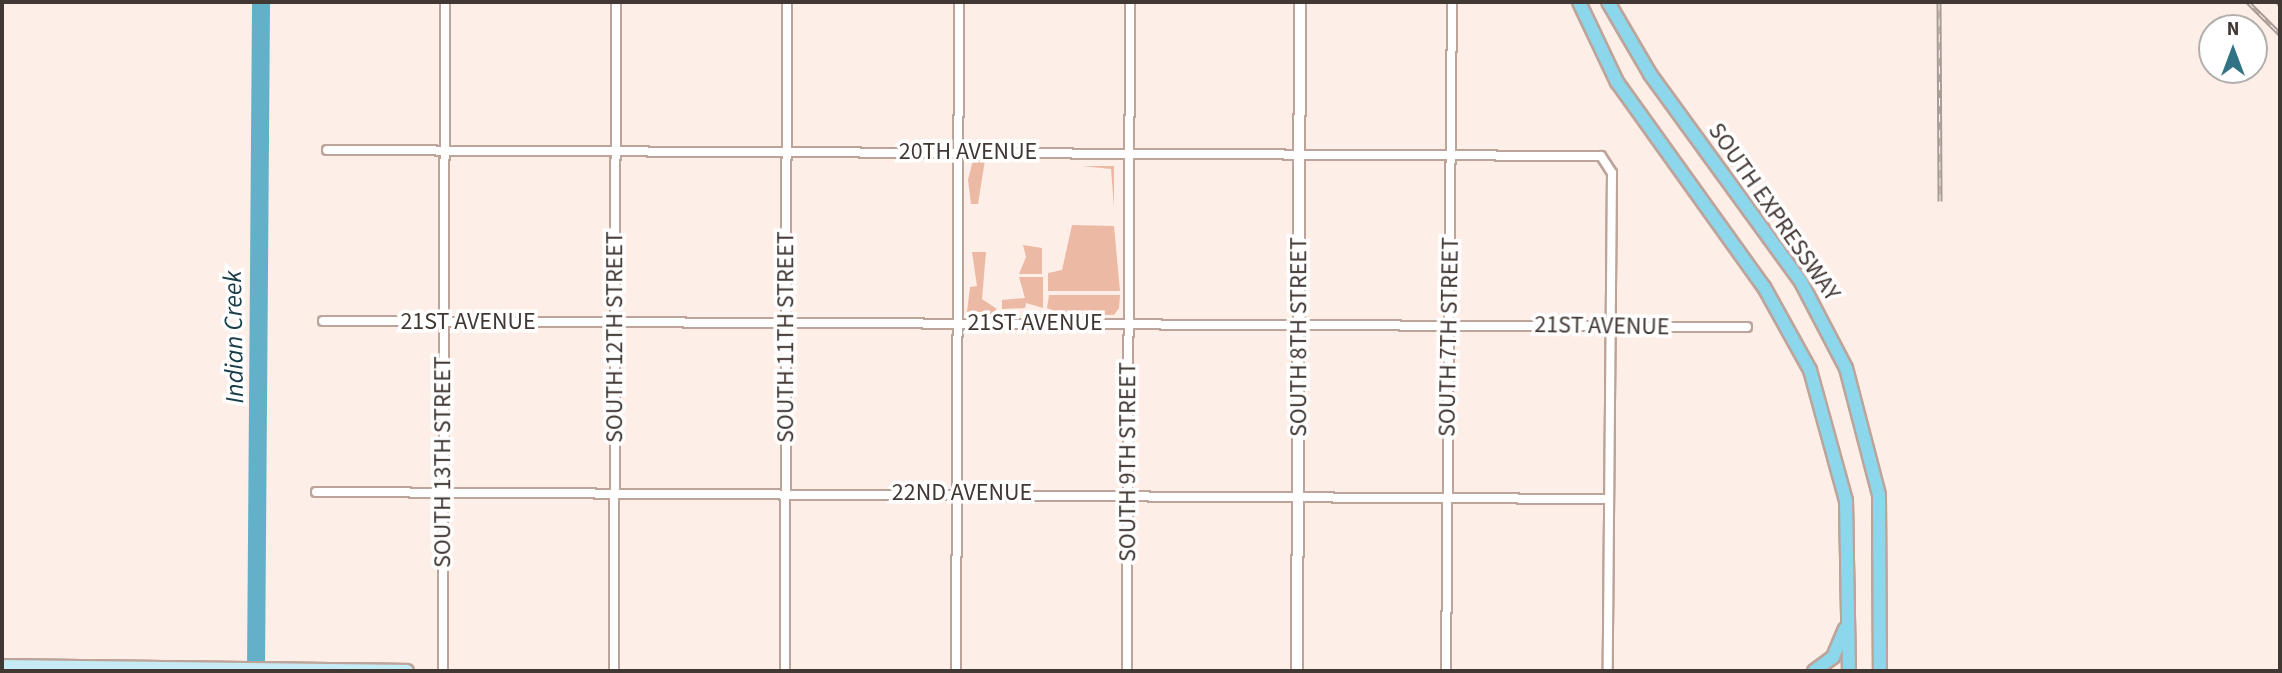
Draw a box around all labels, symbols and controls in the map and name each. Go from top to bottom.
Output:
north arrow [2198,14,2268,84]
text: N [2227,16,2239,43]
street label: SOUTH EXPRESSWAY [1702,117,1846,307]
street label: 20TH AVENUE [899,138,1037,166]
street label: SOUTH 12TH STREET [601,231,629,443]
street label: SOUTH 11TH STREET [772,231,800,443]
street label: SOUTH 8TH STREET [1285,237,1313,437]
street label: SOUTH 7TH STREET [1433,237,1465,437]
water label: Indian Creek [217,270,251,404]
street label: 21ST AVENUE [400,308,536,336]
street label: 21ST AVENUE [967,309,1103,337]
street label: 21ST AVENUE [1534,310,1670,342]
street label: SOUTH 13TH STREET [429,356,457,568]
street label: SOUTH 9TH STREET [1114,362,1142,562]
street label: 22ND AVENUE [892,479,1032,507]

